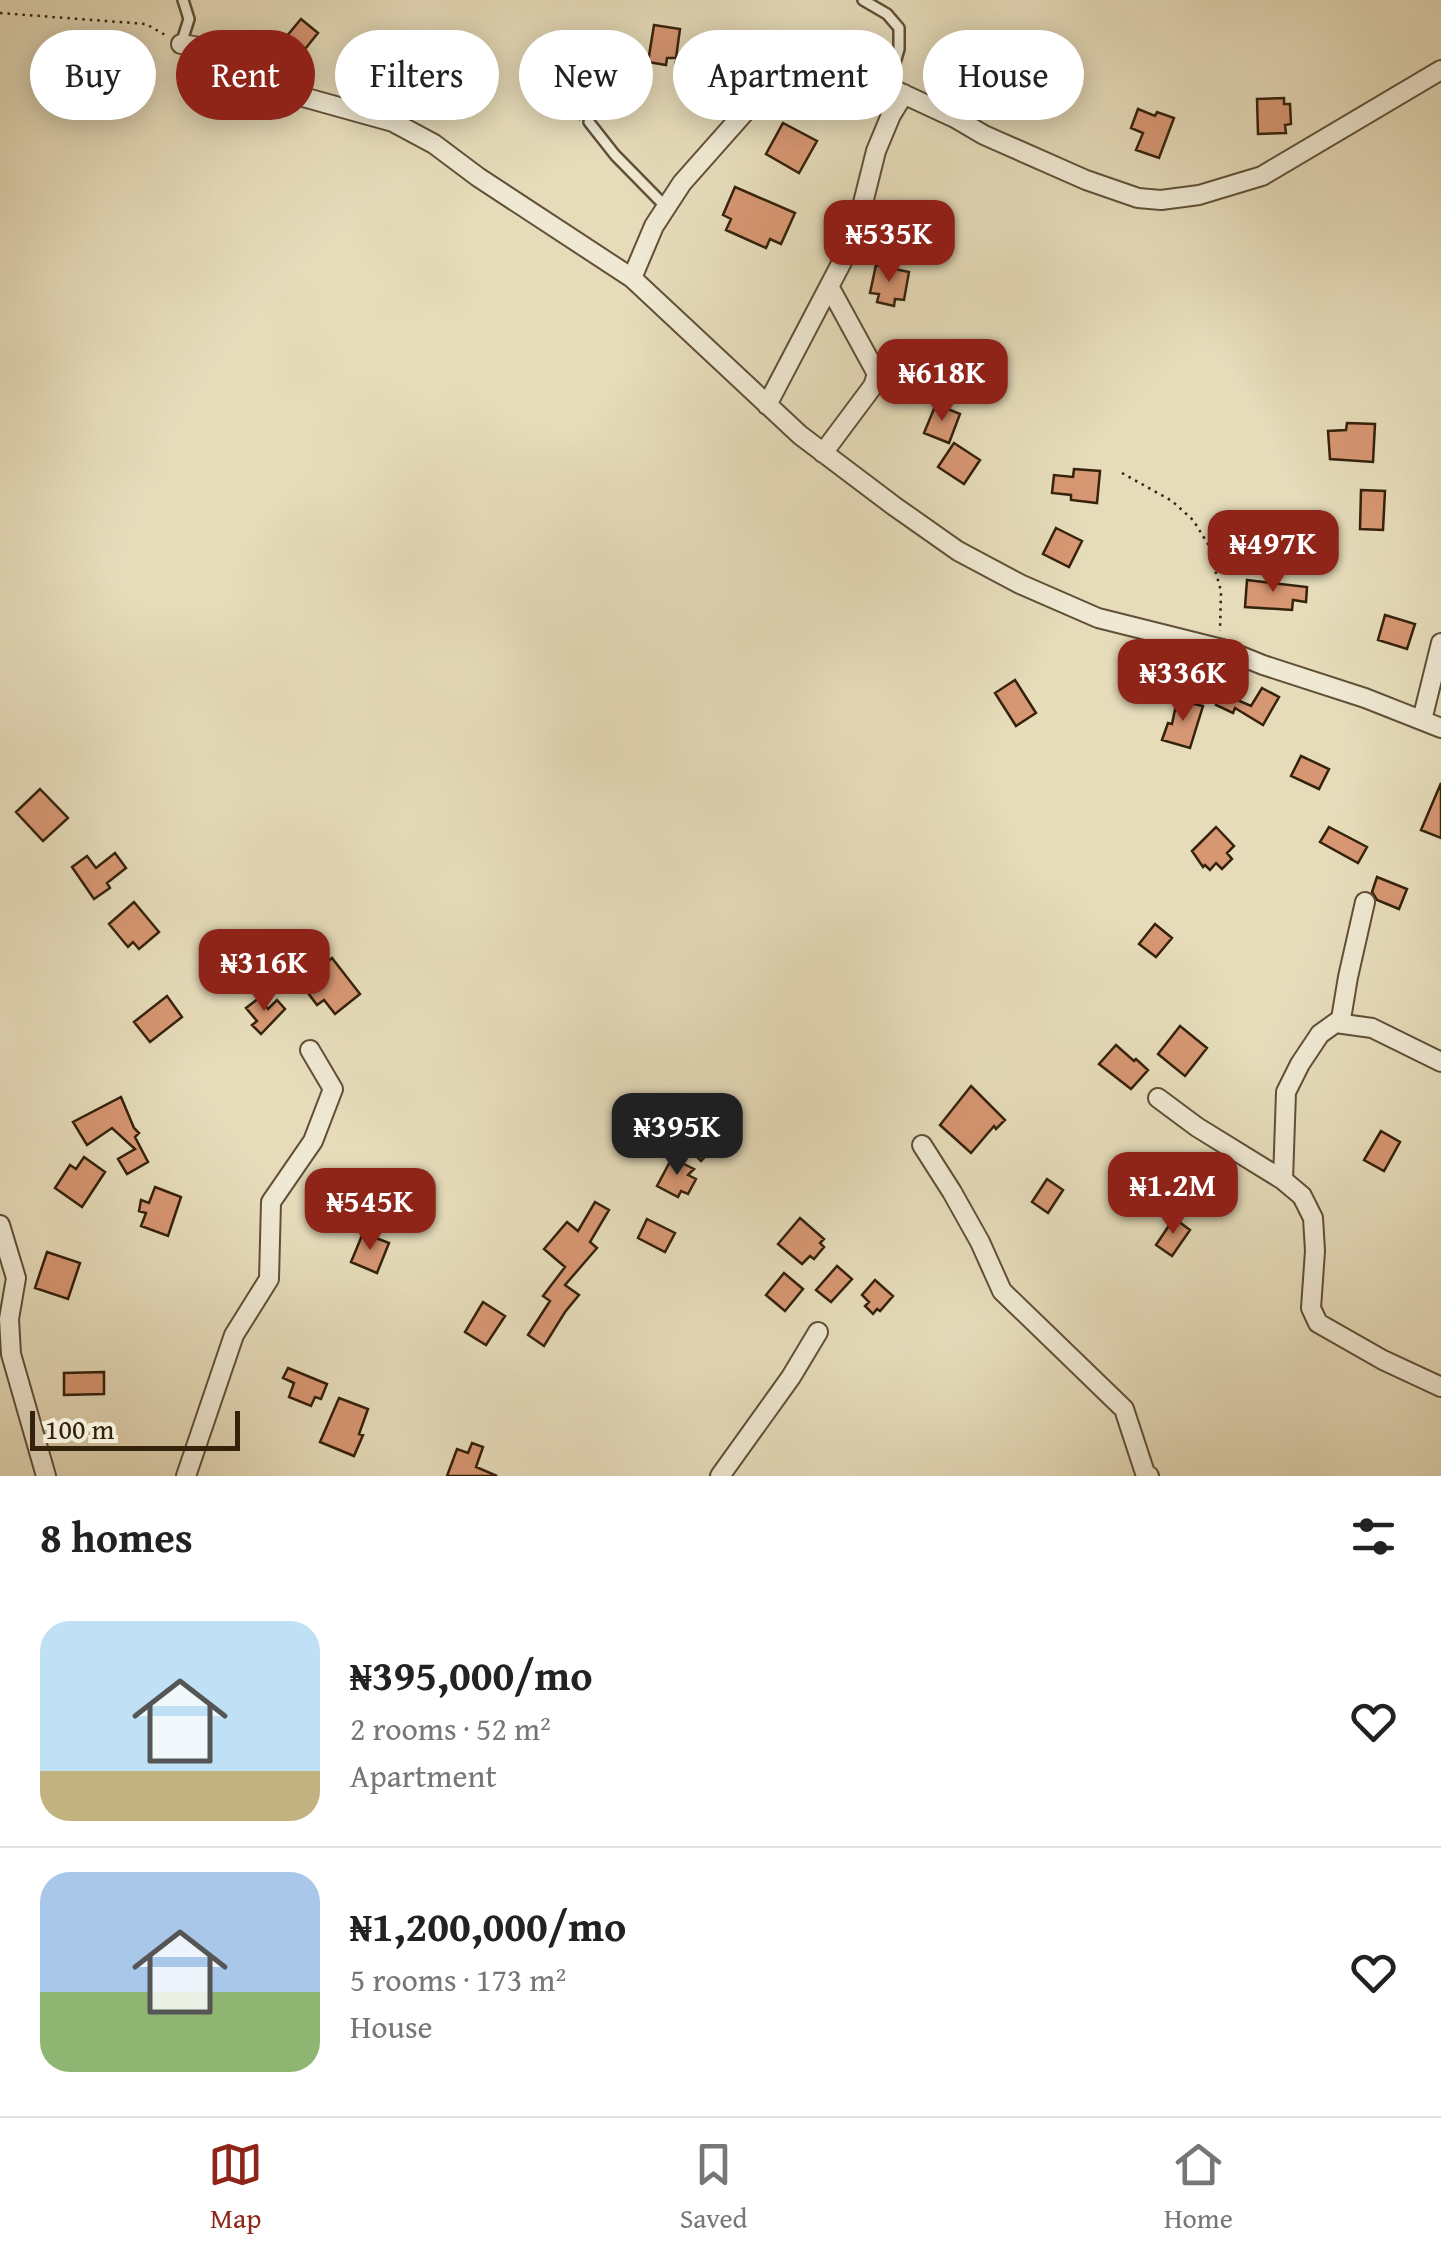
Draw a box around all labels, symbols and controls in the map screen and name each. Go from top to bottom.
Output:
chip: Buy [30,30,156,120]
chip: Rent [176,30,315,120]
chip: Filters [335,30,499,120]
chip: New [519,30,653,120]
chip: Apartment [673,30,903,120]
chip: House [923,30,1084,120]
pin: ₦535K [819,200,959,285]
text: ₦535K [846,209,932,256]
pin: ₦618K [872,339,1012,424]
text: ₦618K [899,348,985,395]
pin: ₦497K [1203,510,1343,595]
text: ₦497K [1230,519,1316,566]
pin: ₦336K [1113,639,1253,724]
text: ₦336K [1140,648,1226,695]
pin: ₦316K [194,929,334,1014]
text: ₦316K [221,938,307,985]
pin: ₦395K [607,1093,747,1178]
text: ₦395K [634,1102,720,1149]
pin: ₦1.2M [1103,1152,1243,1237]
text: ₦1.2M [1130,1161,1216,1208]
pin: ₦545K [300,1168,440,1253]
text: ₦545K [327,1177,413,1224]
scale bar [30,1406,240,1450]
text: 100 m [45,1408,114,1449]
text: 8 homes [40,1506,193,1567]
icon: filters [1346,1509,1401,1564]
text: ₦395,000/mo [350,1644,593,1705]
icon: home [120,1661,240,1781]
icon: heart [1346,1694,1401,1749]
text: 2 rooms · 52 m² [350,1705,551,1752]
text: Apartment [350,1752,497,1799]
text: ₦1,200,000/mo [350,1895,626,1956]
icon: home [120,1912,240,2032]
icon: heart [1346,1945,1401,2000]
text: 5 rooms · 173 m² [350,1956,566,2003]
text: House [350,2003,433,2050]
tab: Map [208,2137,263,2238]
tab: Saved [680,2137,747,2238]
tab: Home [1164,2137,1233,2238]

